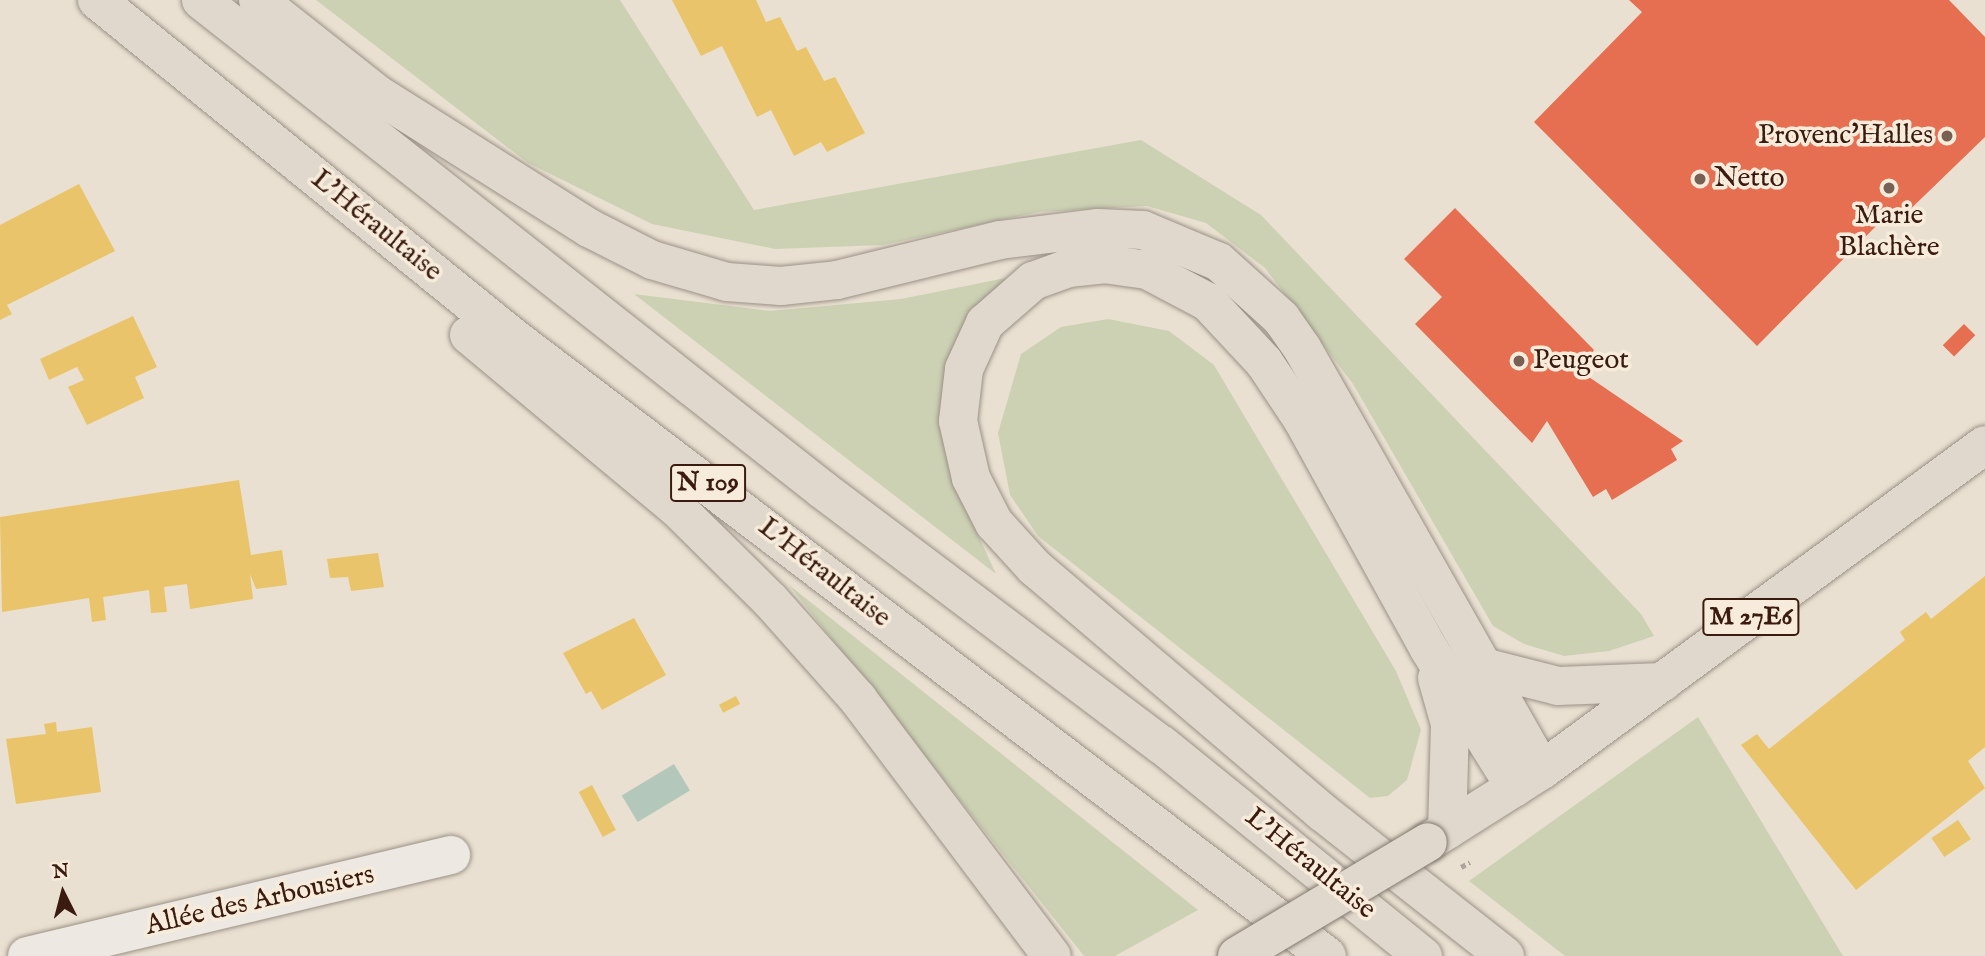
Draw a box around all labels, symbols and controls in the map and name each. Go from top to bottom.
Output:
place label: Provenc'Halles [1758,119,1933,153]
marker: Provenc'Halles [1939,128,1955,144]
place label: Netto [1714,162,1785,196]
street label: L'Héraultaise [304,163,448,289]
marker: Netto [1692,171,1708,187]
marker: Marie Blachère [1881,180,1897,196]
place label: Marie Blachère [1838,199,1940,265]
place label: Peugeot [1533,344,1629,378]
marker: Peugeot [1511,353,1527,369]
road number: N 109 [670,461,746,505]
street label: L'Héraultaise [751,511,897,635]
road number: M 27E6 [1702,594,1800,639]
street label: L'Héraultaise [1238,801,1382,927]
north arrow [28,858,98,928]
street label: Allée des Arbousiers [142,858,378,944]
text: N [51,859,70,885]

